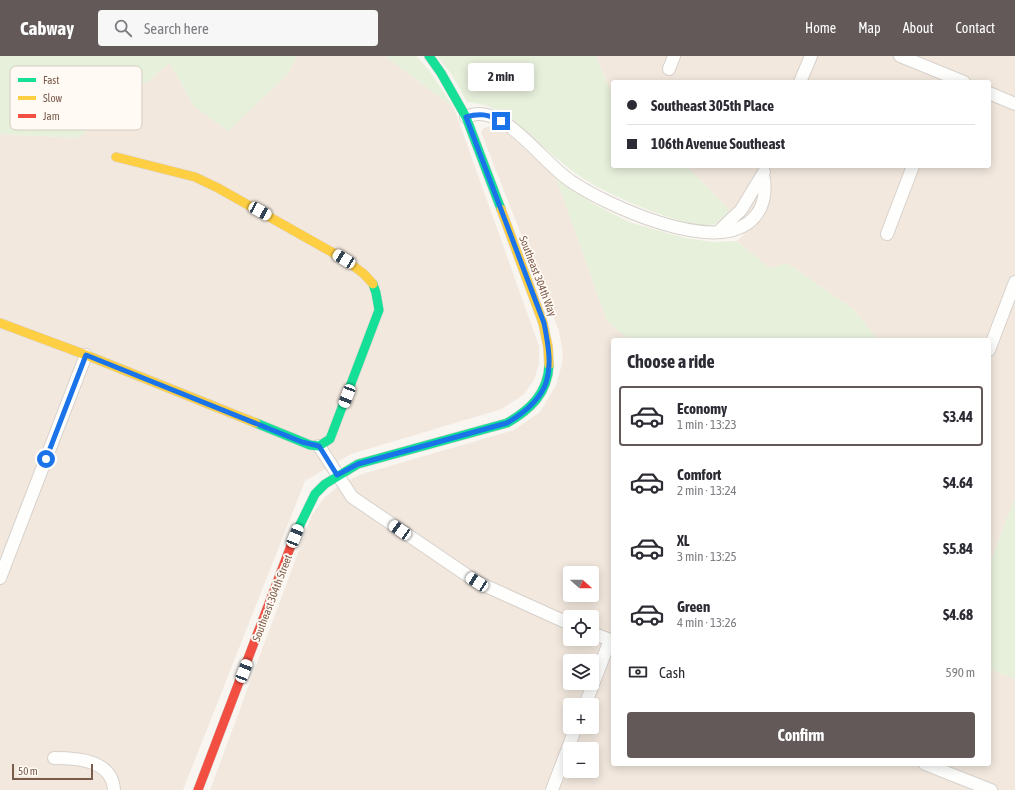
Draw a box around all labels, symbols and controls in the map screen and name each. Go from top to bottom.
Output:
search box [98,10,378,46]
text: Cabway [20,17,74,39]
icon: search [112,17,134,39]
text: Search here [144,20,209,37]
text: Home [805,20,836,36]
text: Map [858,20,881,36]
text: About [903,20,934,36]
text: Contact [956,20,995,36]
callout: 2 min [468,63,534,91]
legend [10,66,142,130]
text: 2 min [488,69,514,84]
text: Fast [43,74,59,86]
text: Slow [43,92,62,104]
text: Southeast 305th Place [651,97,774,114]
text: Jam [43,110,60,122]
route end [492,112,510,130]
text: 106th Avenue Southeast [651,135,785,152]
car [247,200,273,222]
street label: Southeast 304th Way [517,234,559,318]
car [331,248,357,270]
text: Choose a ride [627,351,715,372]
car [337,383,357,409]
icon: car [629,398,665,434]
text: Economy [677,400,727,417]
text: $3.44 [943,408,973,425]
text: 1 min · 13:23 [677,417,737,432]
route start [37,450,55,468]
icon: car [629,464,665,500]
text: Comfort [677,466,721,483]
text: $4.64 [943,474,973,491]
text: 2 min · 13:24 [677,483,737,498]
car [387,518,413,542]
car [285,523,305,549]
icon: car [629,530,665,566]
text: XL [677,532,690,549]
text: $5.84 [943,540,973,557]
text: 3 min · 13:25 [677,549,737,564]
street label: Southeast 304th Street [250,553,294,643]
north arrow [563,566,599,602]
map controls [563,566,599,778]
car [464,570,490,594]
icon: car [629,596,665,632]
text: Green [677,598,710,615]
text: $4.68 [943,606,973,623]
button: locate [563,610,599,646]
text: 4 min · 13:26 [677,615,737,630]
button: layers [563,654,599,690]
car [234,658,254,684]
icon: cash [627,661,649,683]
text: Cash [659,664,685,681]
text: 590 m [946,665,975,680]
button: + [563,698,599,734]
button: Confirm [627,712,975,758]
button: − [563,742,599,778]
scale bar [12,762,93,781]
text: 50 m [18,765,38,777]

